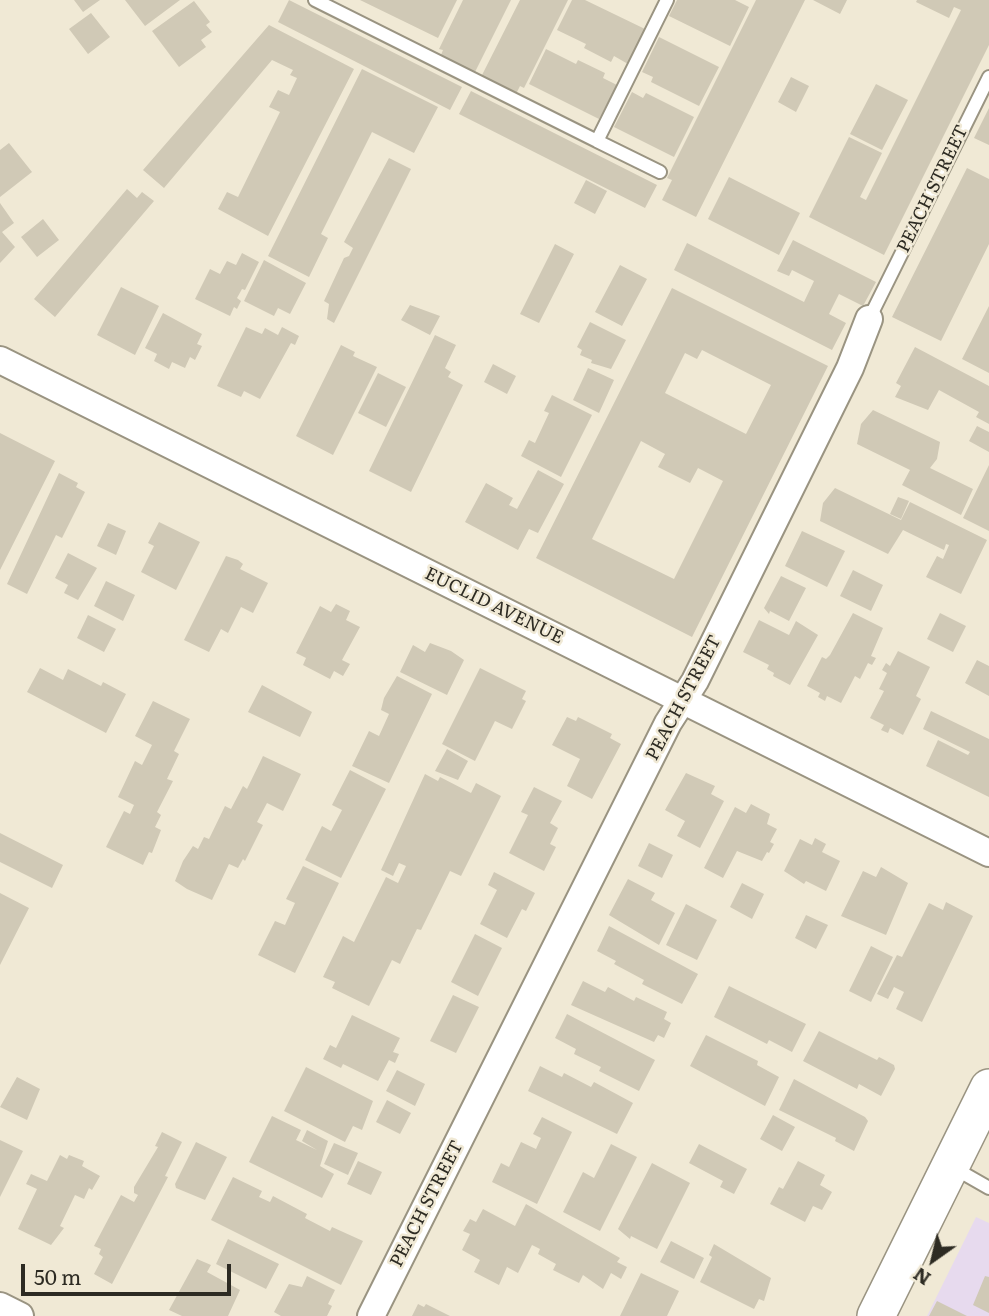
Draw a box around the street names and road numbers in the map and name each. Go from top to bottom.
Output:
street label: PEACH STREET [893,122,973,256]
street label: EUCLID AVENUE [421,563,567,649]
street label: PEACH STREET [642,632,726,764]
street label: PEACH STREET [386,1137,468,1271]

